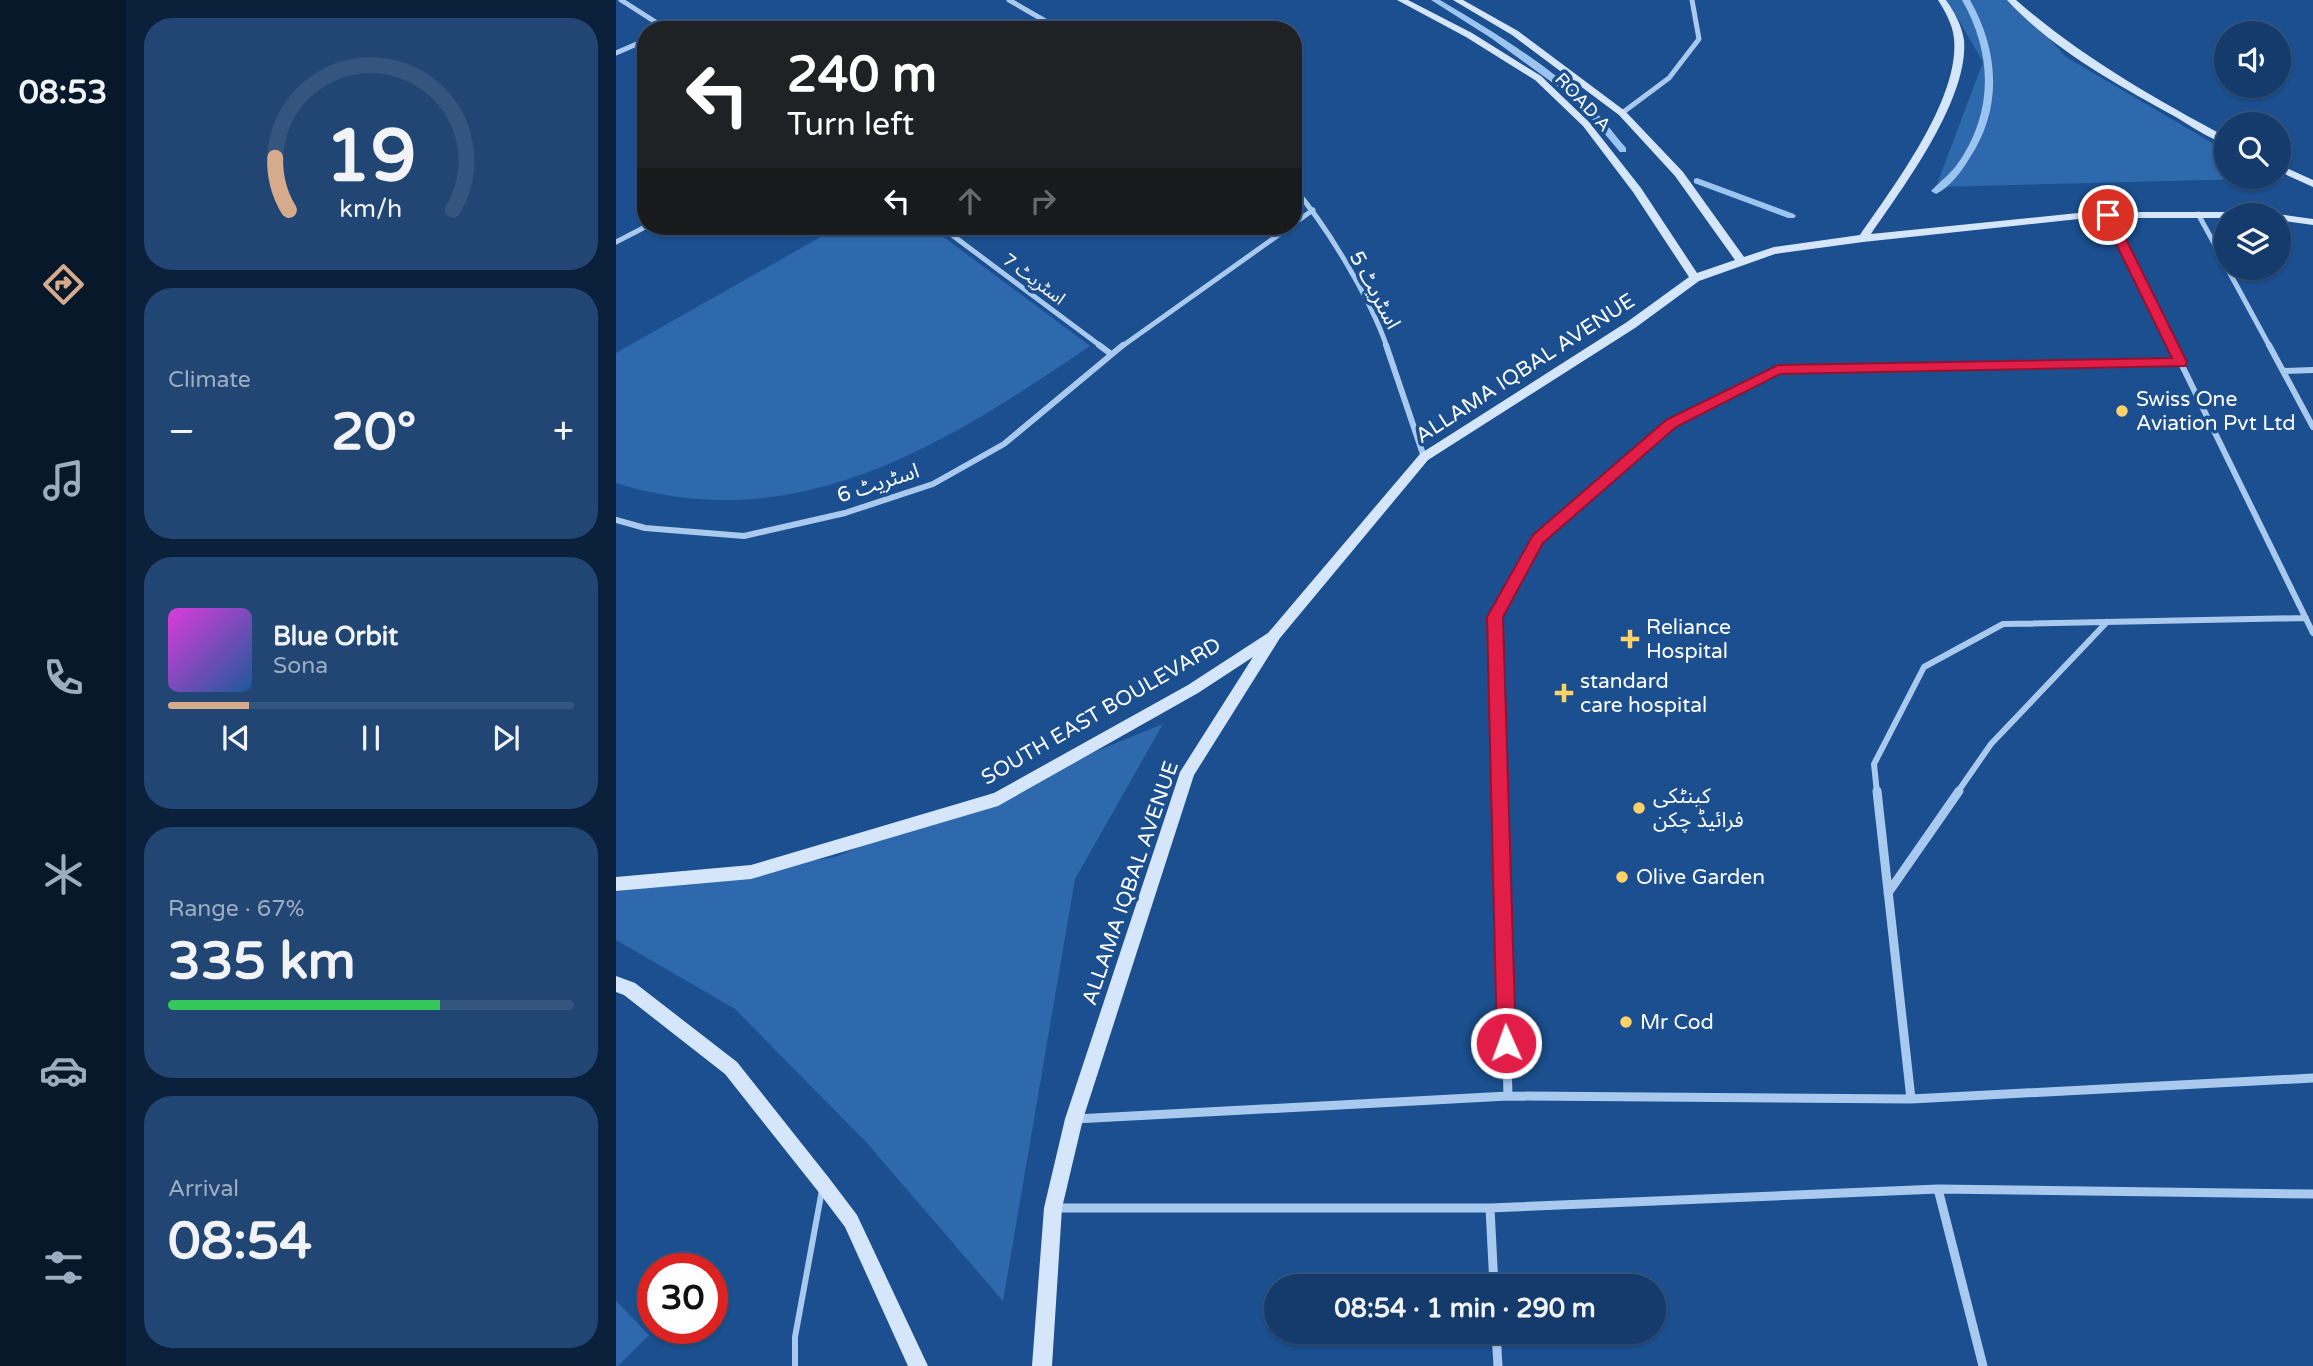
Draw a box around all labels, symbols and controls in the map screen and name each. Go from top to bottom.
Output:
map controls [2214,21,2291,280]
button: sound [2214,21,2291,98]
text: 240 m [787,46,937,105]
icon: left [672,49,763,140]
street label: ROAD A [1550,68,1616,136]
text: 08:53 [19,74,107,112]
text: Turn left [787,106,914,144]
button: search [2214,112,2291,189]
text: 19 [325,113,417,201]
icon: left [878,182,916,220]
icon: ahead [951,182,989,220]
icon: right [1024,182,1062,220]
pin [2078,185,2138,245]
text: km/h [340,194,402,224]
icon: arrive [2089,196,2127,234]
button: layers [2214,203,2291,280]
street label: اسٹریٹ 5 [1344,247,1406,334]
street label: اسٹریٹ 7 [998,248,1070,310]
icon: directions [39,260,88,309]
street label: ALLAMA IQBAL AVENUE [1411,288,1640,449]
text: Climate [168,366,251,394]
place label: Swiss One Aviation Pvt Ltd [2136,387,2295,436]
text: 20° [331,401,416,464]
marker: Swiss One Aviation Pvt Ltd [2114,403,2130,419]
text: − [168,409,195,455]
text: + [553,409,574,455]
icon: music [39,456,88,505]
street label: اسٹریٹ 6 [834,458,922,508]
place label: Reliance Hospital [1646,615,1731,664]
text: Blue Orbit [273,621,398,652]
marker: Reliance Hospital [1620,629,1640,649]
street label: SOUTH EAST BOULEVARD [977,632,1226,790]
text: Sona [273,652,328,680]
icon: phone [39,653,88,702]
place label: standard care hospital [1580,669,1707,718]
marker: standard care hospital [1554,683,1574,703]
icon: previous [217,719,255,757]
icon: pause [352,719,390,757]
icon: next [487,719,525,757]
street label: ALLAMA IQBAL AVENUE [1077,758,1184,1008]
place label: کینٹکی فرائیڈ چکن [1653,784,1744,833]
marker: کینٹکی فرائیڈ چکن [1631,800,1647,816]
icon: climate [39,850,88,899]
place label: Olive Garden [1636,865,1765,890]
marker: Olive Garden [1614,869,1630,885]
text: Range · 67% [168,895,304,923]
text: 335 km [168,930,356,993]
position arrow [1469,1006,1543,1080]
place label: Mr Cod [1640,1010,1714,1035]
marker: Mr Cod [1618,1014,1634,1030]
icon: car [39,1046,88,1095]
text: Arrival [168,1175,239,1203]
text: 08:54 [168,1210,312,1273]
icon: filters [39,1243,88,1292]
speed limit sign: 30 [637,1253,728,1344]
text: 08:54 · 1 min · 290 m [1334,1293,1596,1324]

